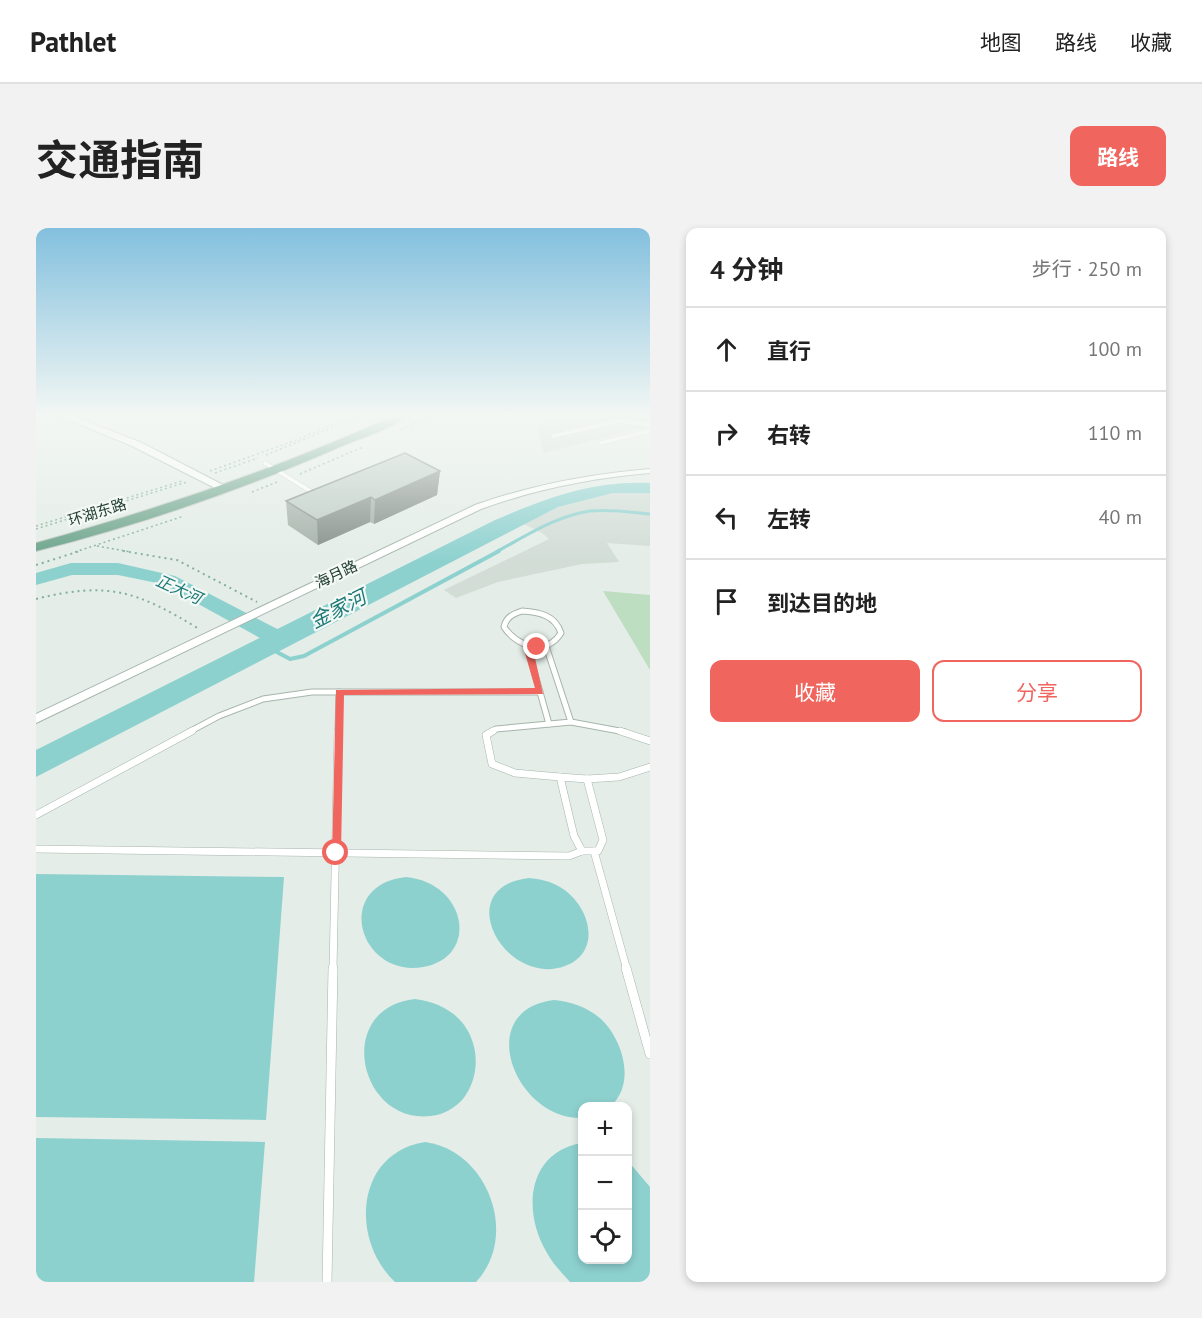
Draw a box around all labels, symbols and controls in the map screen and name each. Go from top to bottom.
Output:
text: Pathlet [30,23,116,60]
text: 地图 [980,29,1022,56]
text: 路线 [1055,29,1097,56]
text: 收藏 [1130,29,1172,56]
button: 路线 [1070,126,1166,186]
text: 交通指南 [36,132,204,187]
text: 4 分钟 [710,253,783,286]
text: 步行 · 250 m [1032,256,1142,282]
icon: ahead [710,333,743,366]
text: 100 m [1088,336,1142,362]
text: 直行 [767,337,811,365]
icon: right [710,417,743,450]
text: 110 m [1088,420,1142,446]
text: 右转 [767,421,811,449]
street label: 环湖东路 [66,494,128,530]
icon: left [710,501,743,534]
text: 40 m [1099,504,1142,530]
text: 左转 [767,505,811,533]
street label: 海月路 [312,556,360,592]
water label: 正大河 [153,570,208,609]
water label: 金家河 [305,582,374,634]
icon: arrive [710,585,743,618]
text: 到达目的地 [767,589,877,617]
route end [523,633,549,659]
button: 收藏 [710,660,920,722]
button: 分享 [932,660,1142,722]
route start [322,839,348,865]
map controls [578,1102,632,1264]
button: + [578,1102,632,1156]
button: − [578,1156,632,1210]
button: locate [578,1210,632,1264]

